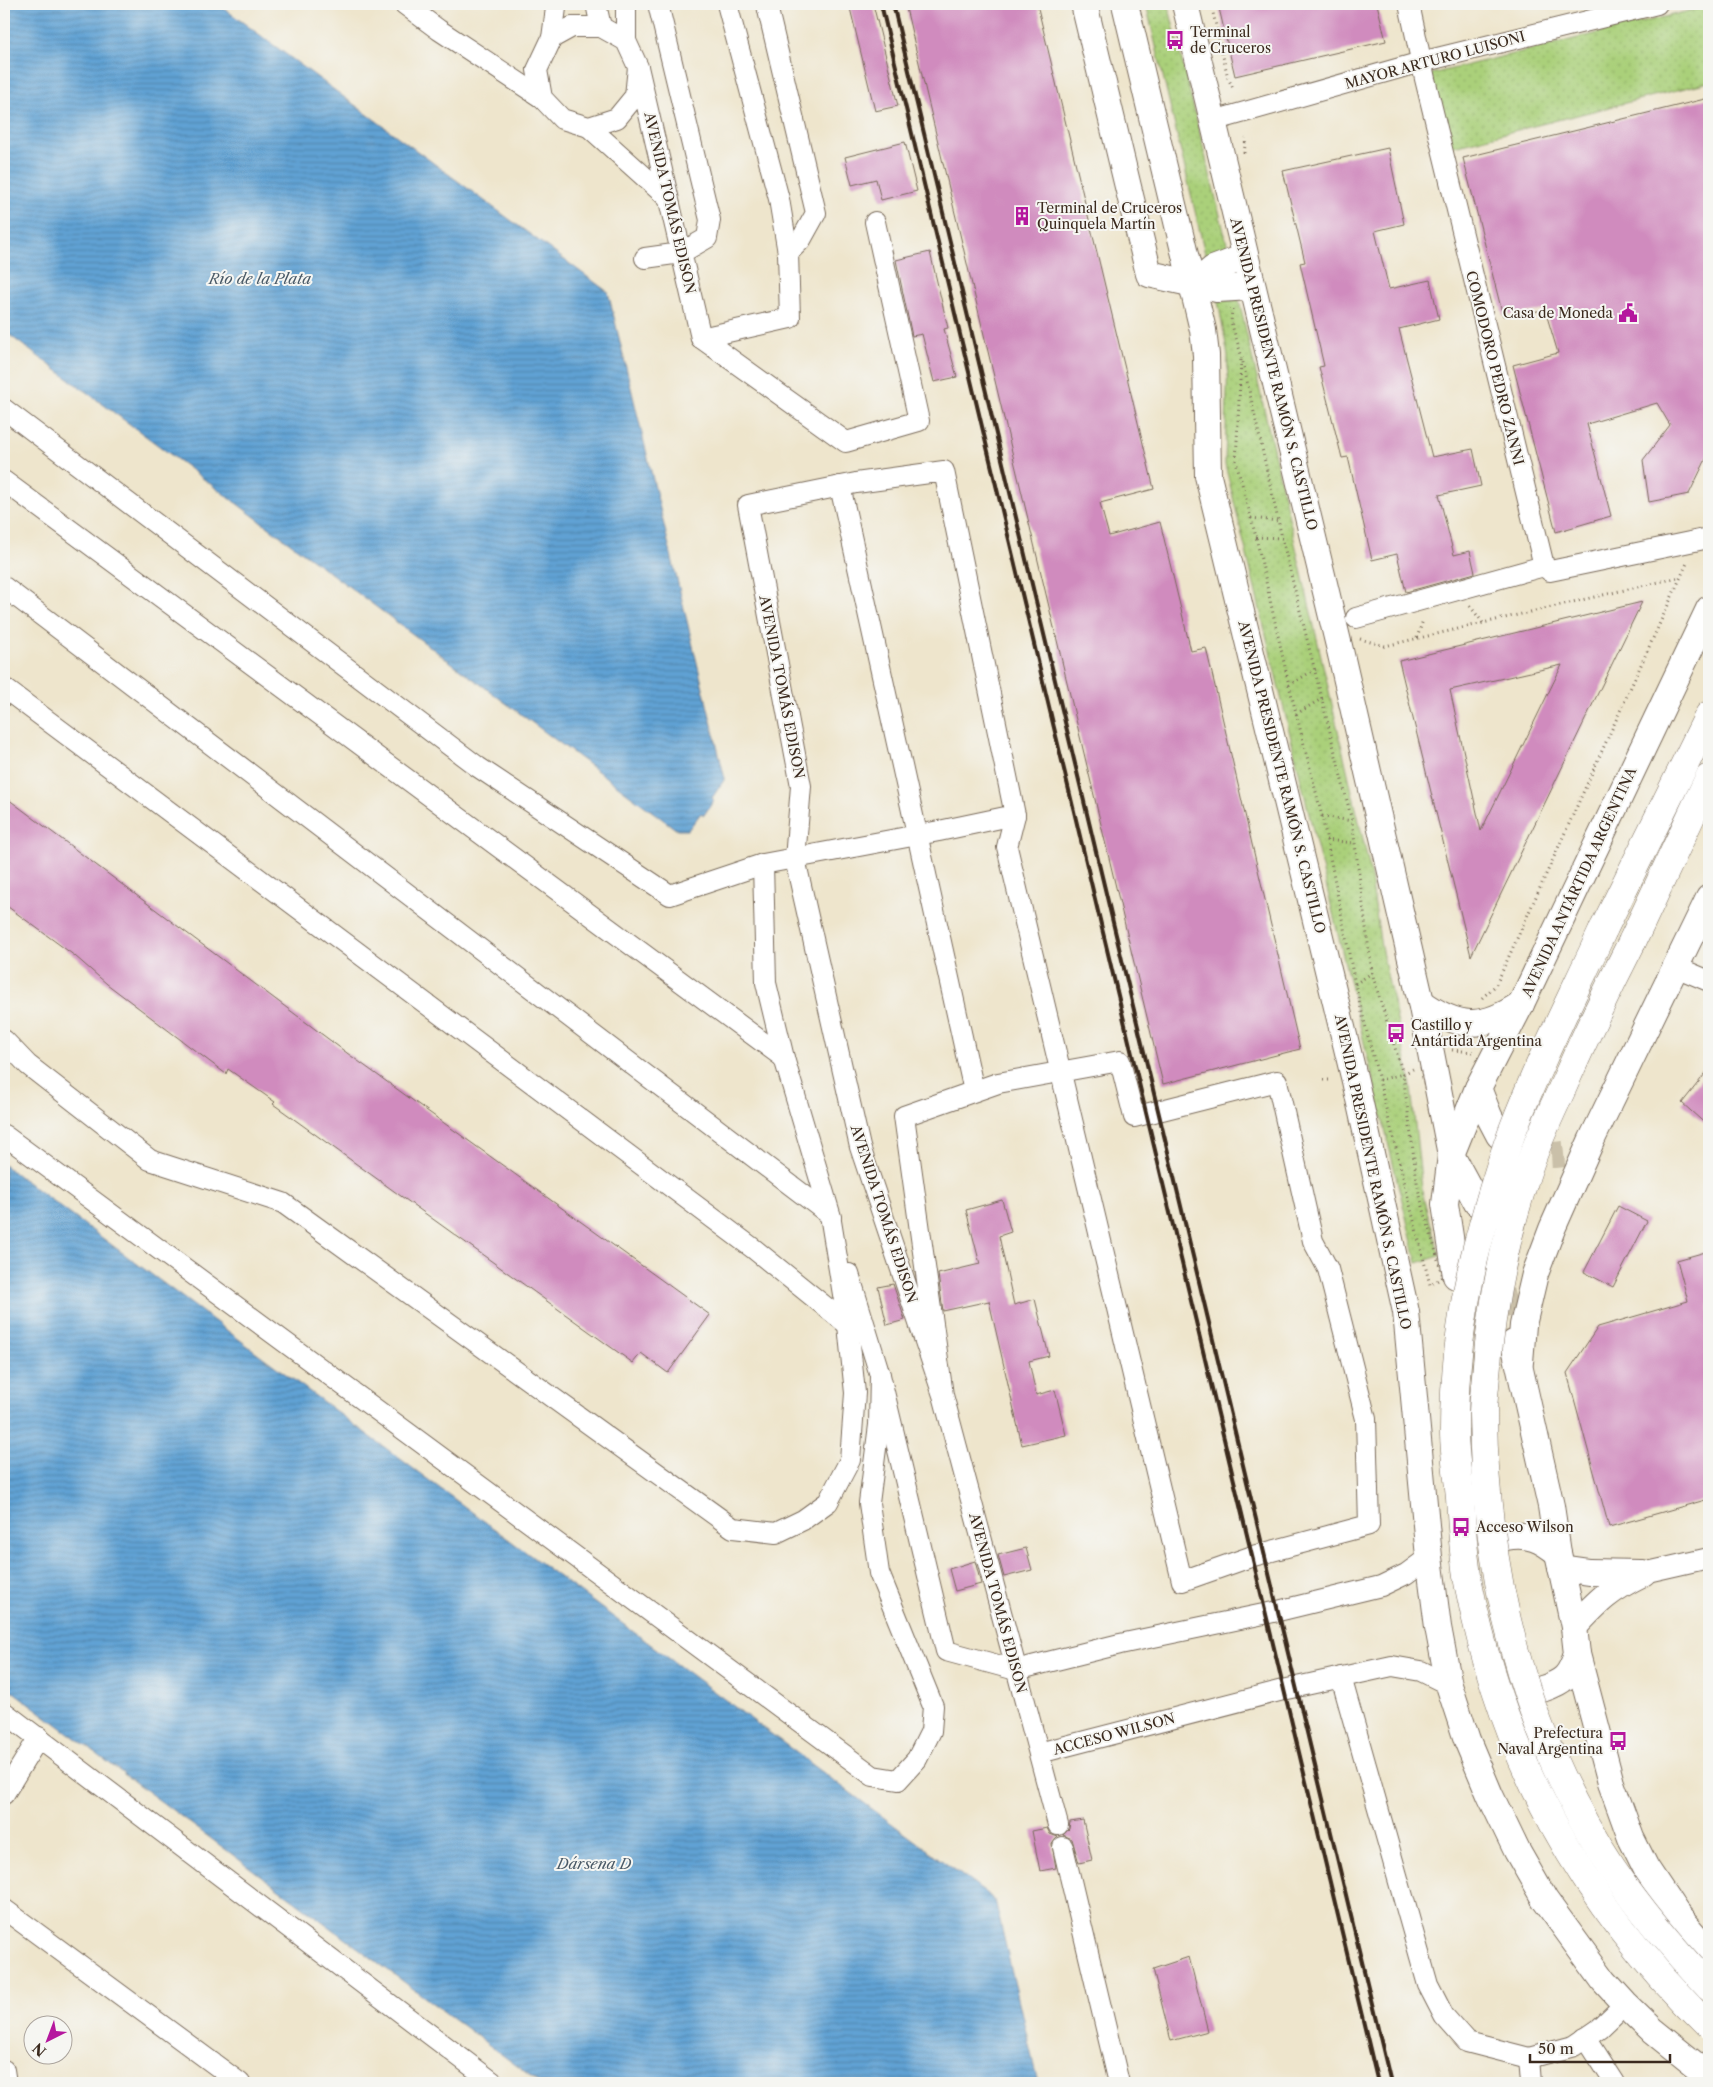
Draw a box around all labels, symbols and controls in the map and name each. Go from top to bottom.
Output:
place label: Terminal de Cruceros [1190,23,1271,57]
street label: MAYOR ARTURO LUISONI [1343,27,1527,93]
bus stop icon: Terminal de Cruceros [1164,29,1186,51]
street label: AVENIDA TOMÁS EDISON [640,109,700,296]
place label: Terminal de Cruceros Quinquela Martín [1037,199,1182,233]
building icon: Terminal de Cruceros Quinquela Martín [1011,205,1033,227]
street label: AVENIDA PRESIDENTE RAMÓN S. CASTILLO [1226,215,1323,532]
water label: Río de la Plata [208,269,311,288]
street label: COMODORO PEDRO ZANNI [1462,269,1528,467]
public building icon: Casa de Moneda [1617,302,1639,324]
place label: Casa de Moneda [1503,304,1614,322]
street label: AVENIDA TOMÁS EDISON [755,593,809,780]
street label: AVENIDA PRESIDENTE RAMÓN S. CASTILLO [1234,618,1331,935]
street label: AVENIDA ANTÁRTIDA ARGENTINA [1517,764,1641,1001]
street label: AVENIDA PRESIDENTE RAMÓN S. CASTILLO [1331,1012,1416,1331]
place label: Castillo y Antártida Argentina [1410,1016,1543,1050]
bus stop icon: Castillo y Antártida Argentina [1385,1022,1407,1044]
street label: AVENIDA TOMÁS EDISON [846,1122,921,1306]
street label: AVENIDA TOMÁS EDISON [965,1510,1031,1696]
bus stop icon: Acceso Wilson [1450,1516,1472,1538]
place label: Acceso Wilson [1475,1518,1574,1536]
street label: ACCESO WILSON [1050,1709,1177,1759]
place label: Prefectura Naval Argentina [1497,1724,1604,1758]
bus stop icon: Prefectura Naval Argentina [1607,1730,1629,1752]
water label: Dársena D [556,1854,632,1873]
north arrow [22,2014,72,2064]
scale bar [1530,2032,1670,2064]
text: N [29,2039,50,2060]
text: 50 m [1538,2039,1574,2058]

